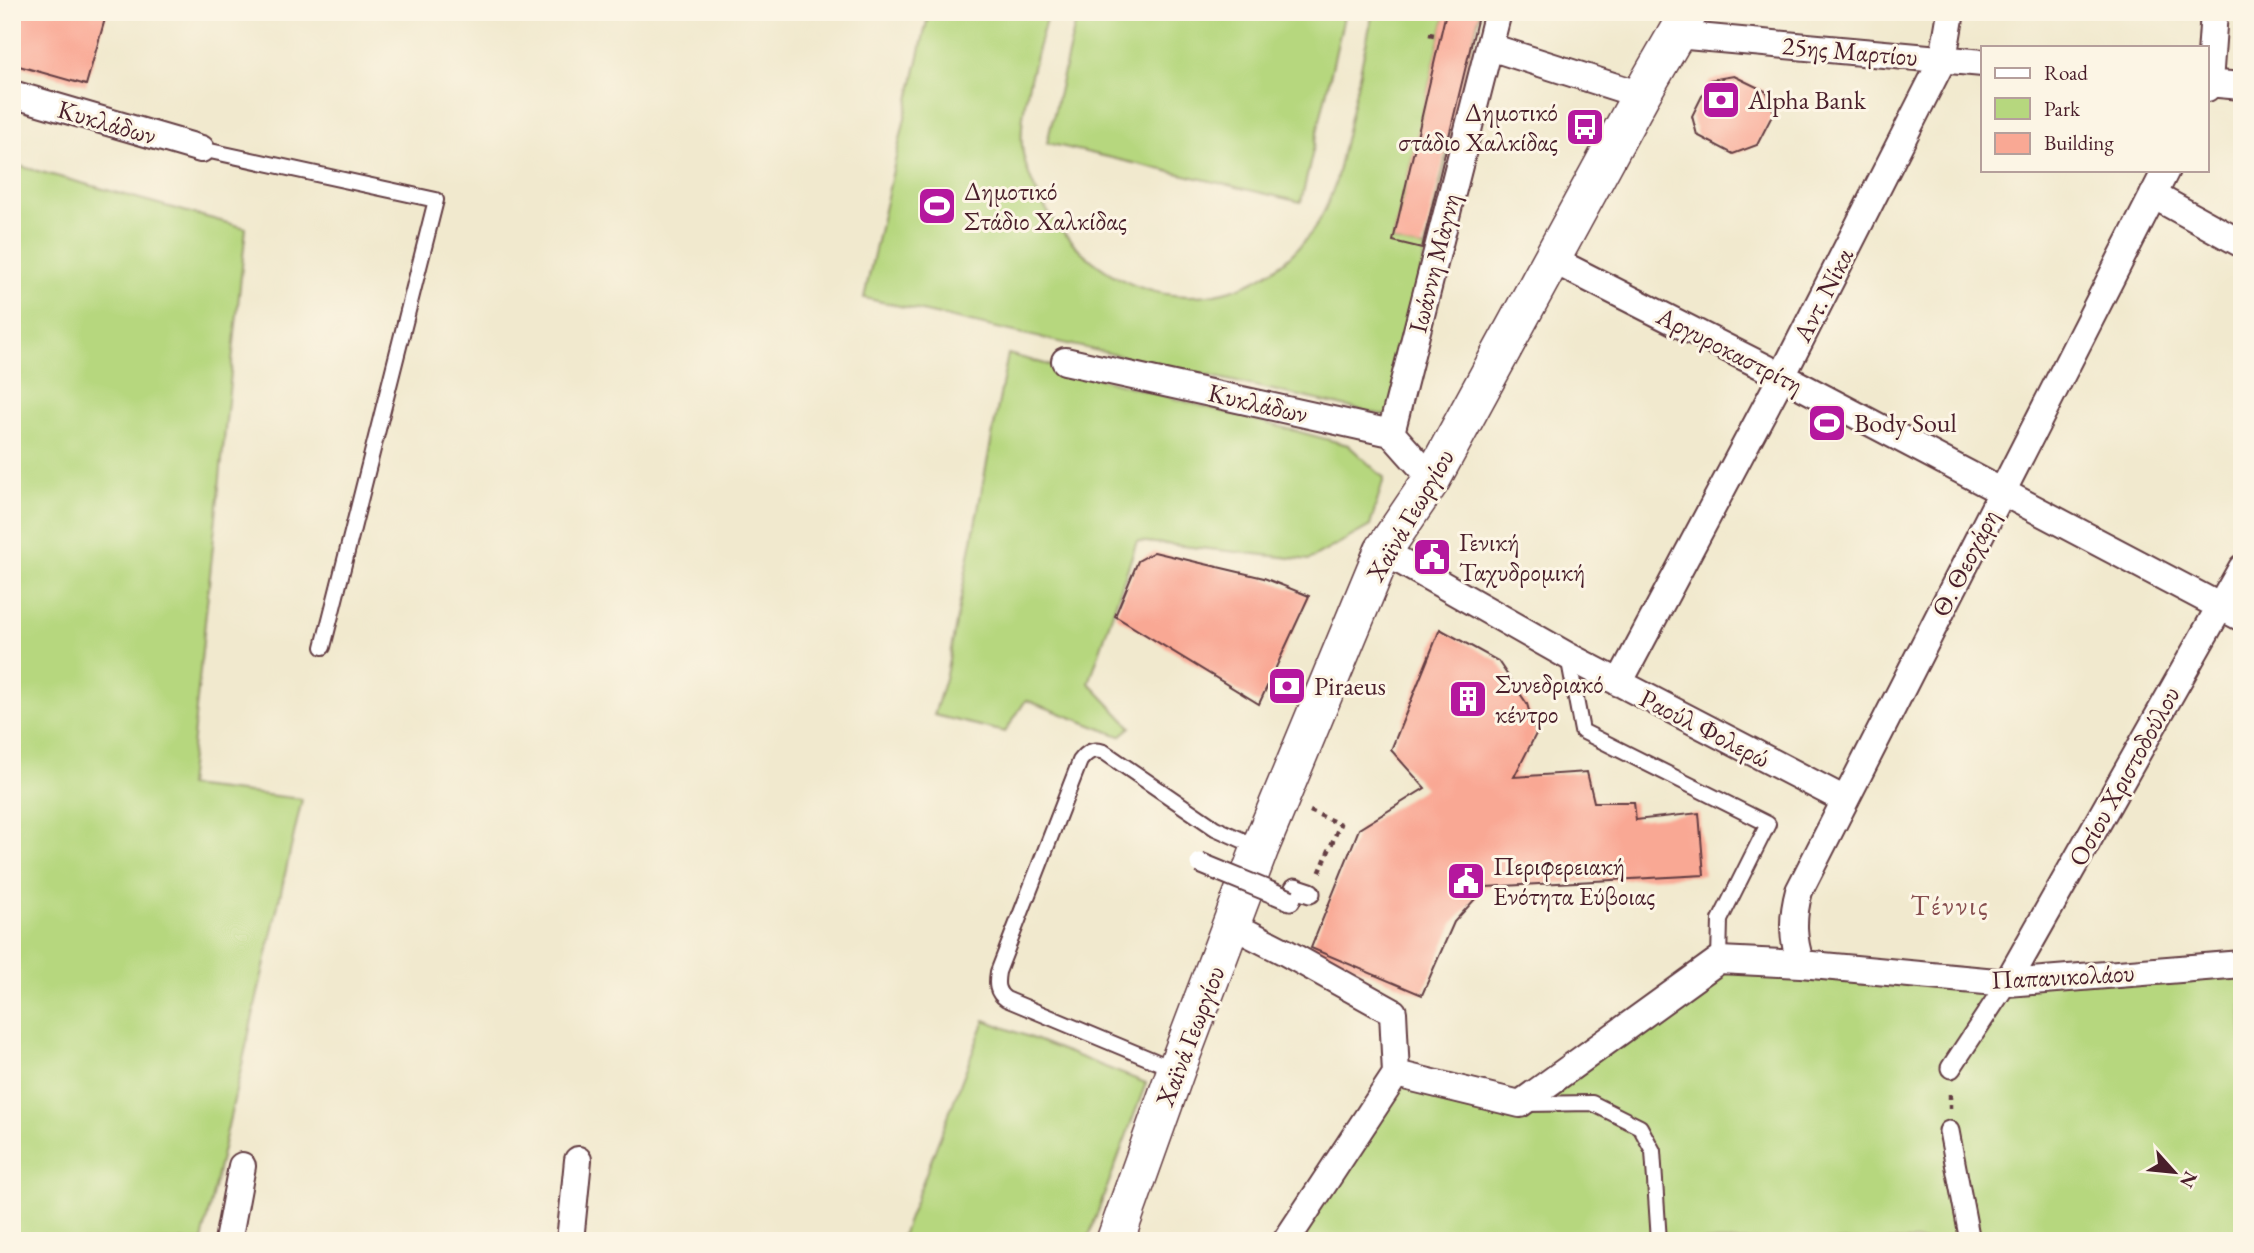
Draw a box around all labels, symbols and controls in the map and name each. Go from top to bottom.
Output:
street label: 25ης Μαρτίου [1781,28,1919,74]
legend [1981,46,2208,172]
text: Road [2044,59,2088,86]
bank icon: Alpha Bank [1700,79,1742,121]
place label: Alpha Bank [1747,83,1867,117]
street label: Κυκλάδων [54,92,160,152]
place label: Δημοτικό στάδιο Χαλκίδας [1398,95,1558,159]
text: Park [2044,95,2081,122]
bus stop icon: Δημοτικό στάδιο Χαλκίδας [1564,106,1606,148]
text: Building [2044,129,2114,156]
place label: Δημοτικό Στάδιο Χαλκίδας [964,174,1127,238]
sports icon: Δημοτικό Στάδιο Χαλκίδας [916,185,958,227]
street label: Ιωάννη Μὰγνη [1400,190,1468,336]
street label: Αντ. Νίκα [1784,242,1861,349]
street label: Αργυροκαστρίτη [1650,298,1809,401]
street label: Κυκλάδων [1205,375,1311,431]
sports icon: Body Soul [1806,402,1848,444]
place label: Body Soul [1854,406,1957,440]
street label: Χαϊνά Γεωργίου [1358,442,1462,588]
street label: Θ. Θεοχάρη [1923,503,2007,623]
place label: Γενική Ταχυδρομική [1459,525,1585,589]
public building icon: Γενική Ταχυδρομική [1411,536,1453,578]
bank icon: Piraeus [1266,665,1308,707]
place label: Συνεδριακό κέντρο [1495,667,1604,731]
place label: Piraeus [1314,669,1386,703]
building icon: Συνεδριακό κέντρο [1447,678,1489,720]
street label: Οσίου Χριστοδούλου [2060,680,2188,872]
street label: Ραούλ Φολερώ [1634,681,1776,775]
place label: Περιφερειακή Ενότητα Εύβοιας [1493,849,1655,913]
public building icon: Περιφερειακή Ενότητα Εύβοιας [1445,860,1487,902]
district label: Τέννις [1910,887,1990,923]
street label: Παπανικολάου [1990,955,2136,997]
street label: Χαϊνά Γεωργίου [1147,961,1232,1112]
north arrow [2138,1138,2208,1208]
text: N [2174,1167,2203,1193]

